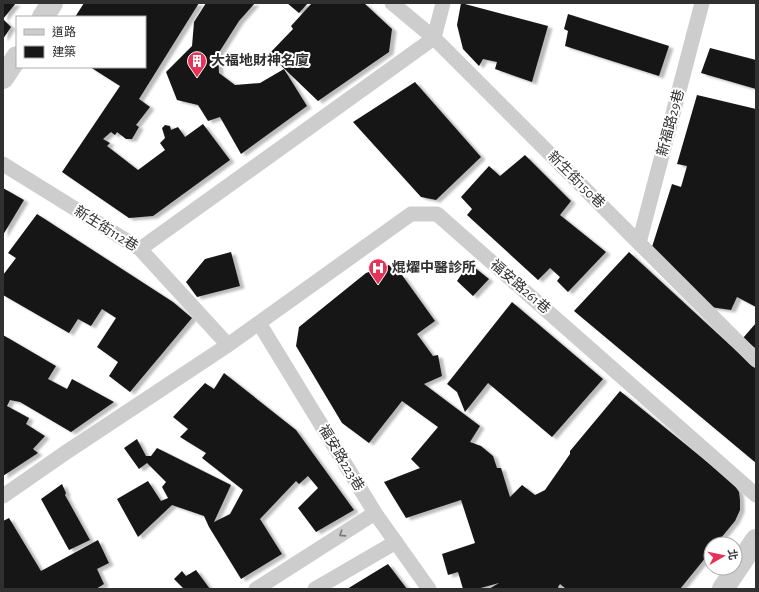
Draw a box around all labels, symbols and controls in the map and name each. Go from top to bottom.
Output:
legend [16,16,146,68]
text: 道路 [52,25,76,38]
text: 建築 [52,45,76,58]
building icon: 大福地財神名廈 [186,50,208,78]
place label: 大福地財神名廈 [211,52,309,68]
street label: 新福路29巷 [654,88,687,158]
street label: 新生街150巷 [545,148,608,211]
street label: 新生街112巷 [72,203,141,254]
hospital icon: 焜燿中醫診所 [367,257,389,285]
street label: 福安路261巷 [488,257,553,316]
place label: 焜燿中醫診所 [392,260,476,275]
street label: 福安路223巷 [316,422,367,494]
one-way arrow [339,530,346,537]
north arrow [703,536,743,576]
text: 北 [726,548,739,561]

